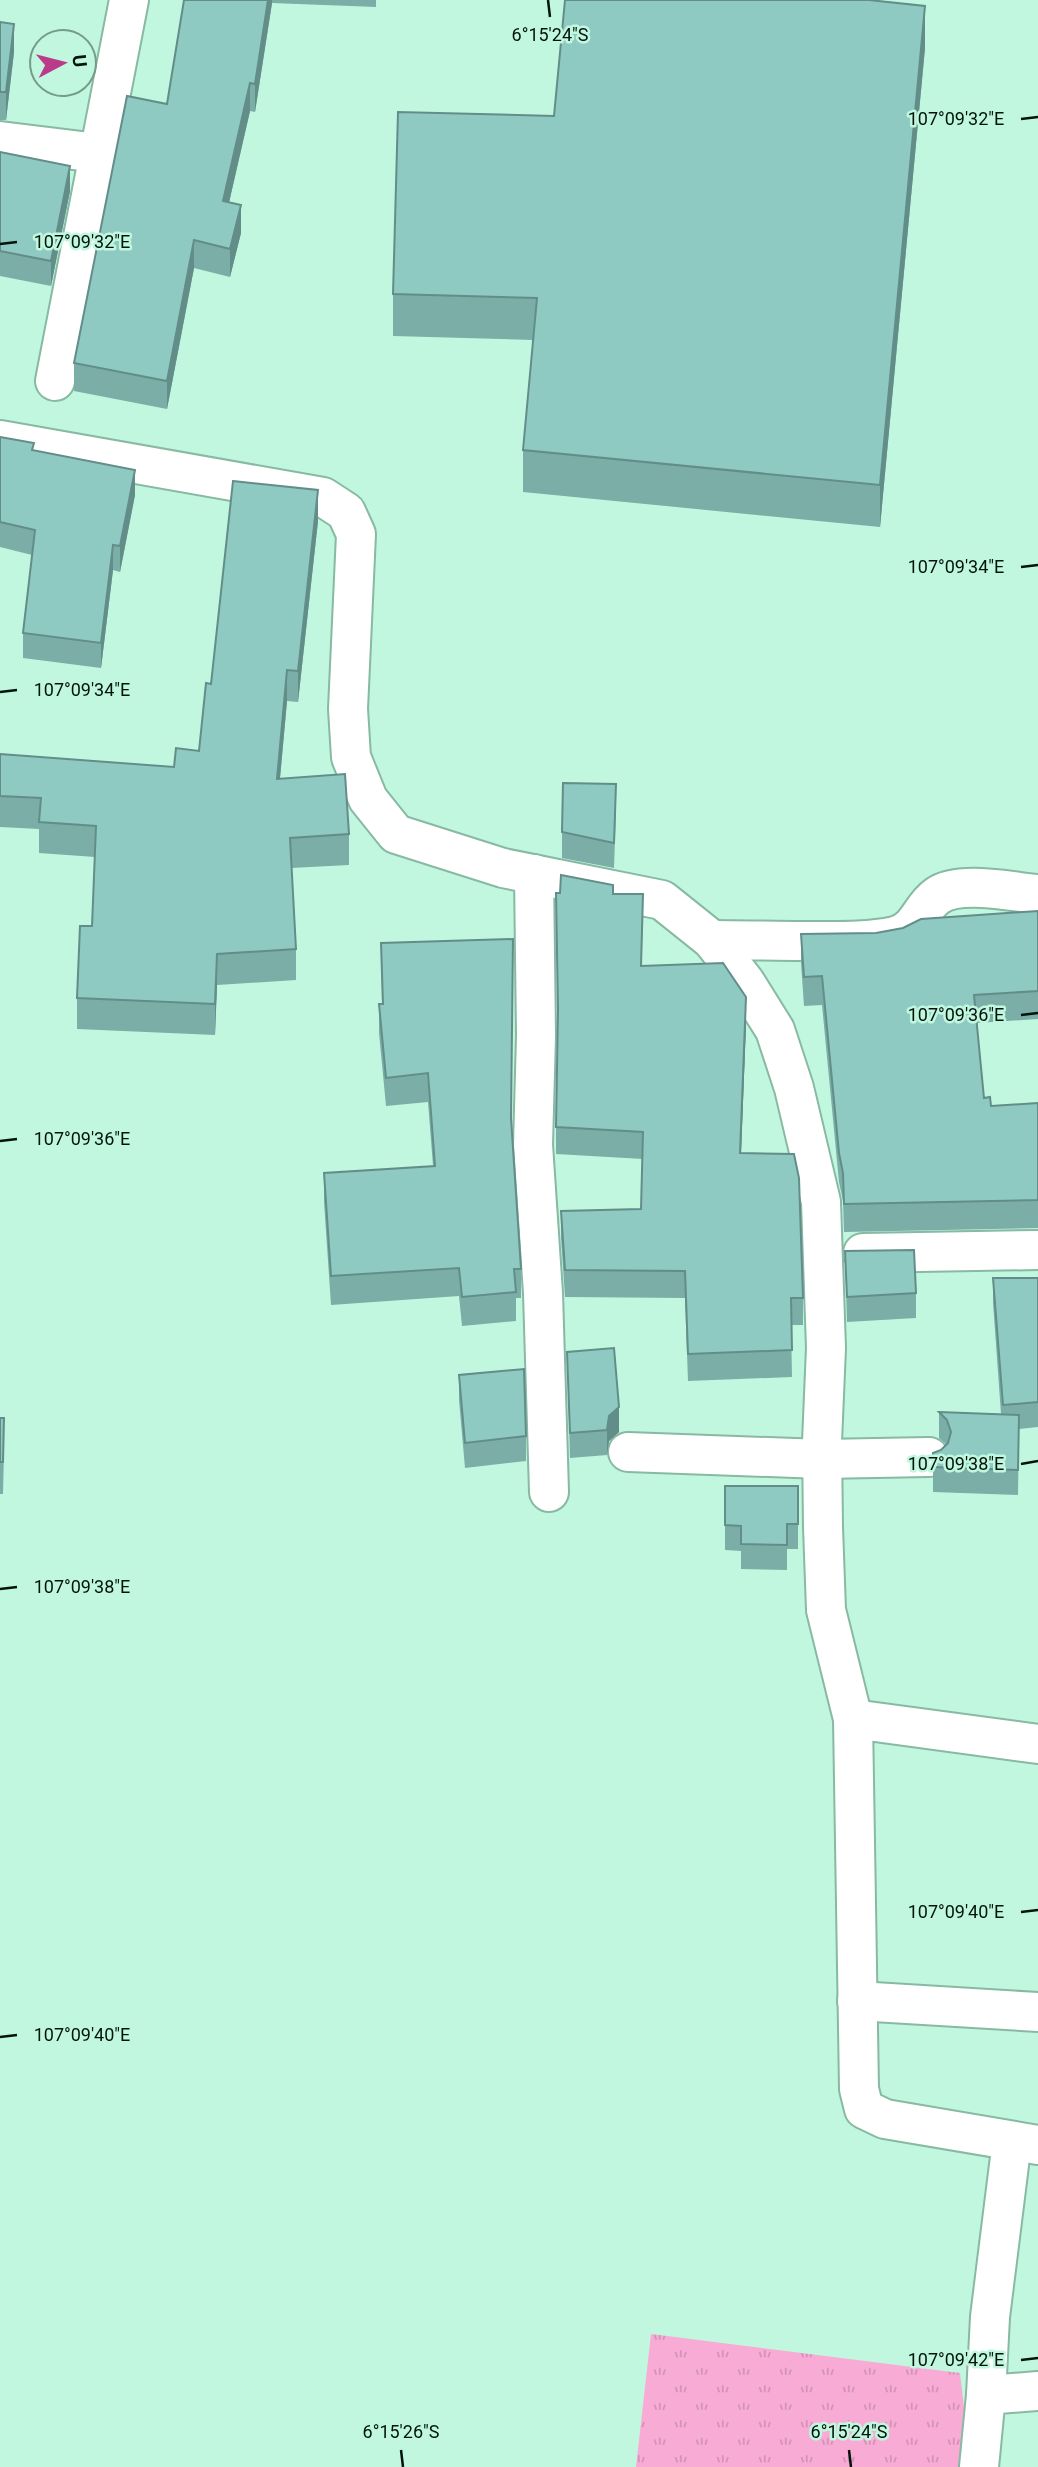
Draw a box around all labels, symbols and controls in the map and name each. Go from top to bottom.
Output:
text: 6°15'24"S [512,24,589,45]
north arrow [28,28,98,98]
text: U [67,53,92,69]
text: 107°09'32"E [908,108,1004,129]
text: 107°09'32"E [34,231,130,252]
text: 107°09'34"E [908,556,1004,577]
text: 107°09'34"E [34,679,130,700]
text: 107°09'36"E [908,1004,1004,1025]
text: 107°09'36"E [34,1128,130,1149]
text: 107°09'38"E [908,1453,1004,1474]
text: 107°09'38"E [34,1576,130,1597]
text: 107°09'40"E [908,1901,1004,1922]
text: 107°09'40"E [34,2024,130,2045]
text: 107°09'42"E [908,2349,1004,2370]
text: 6°15'26"S [363,2421,440,2442]
text: 6°15'24"S [811,2421,888,2442]

